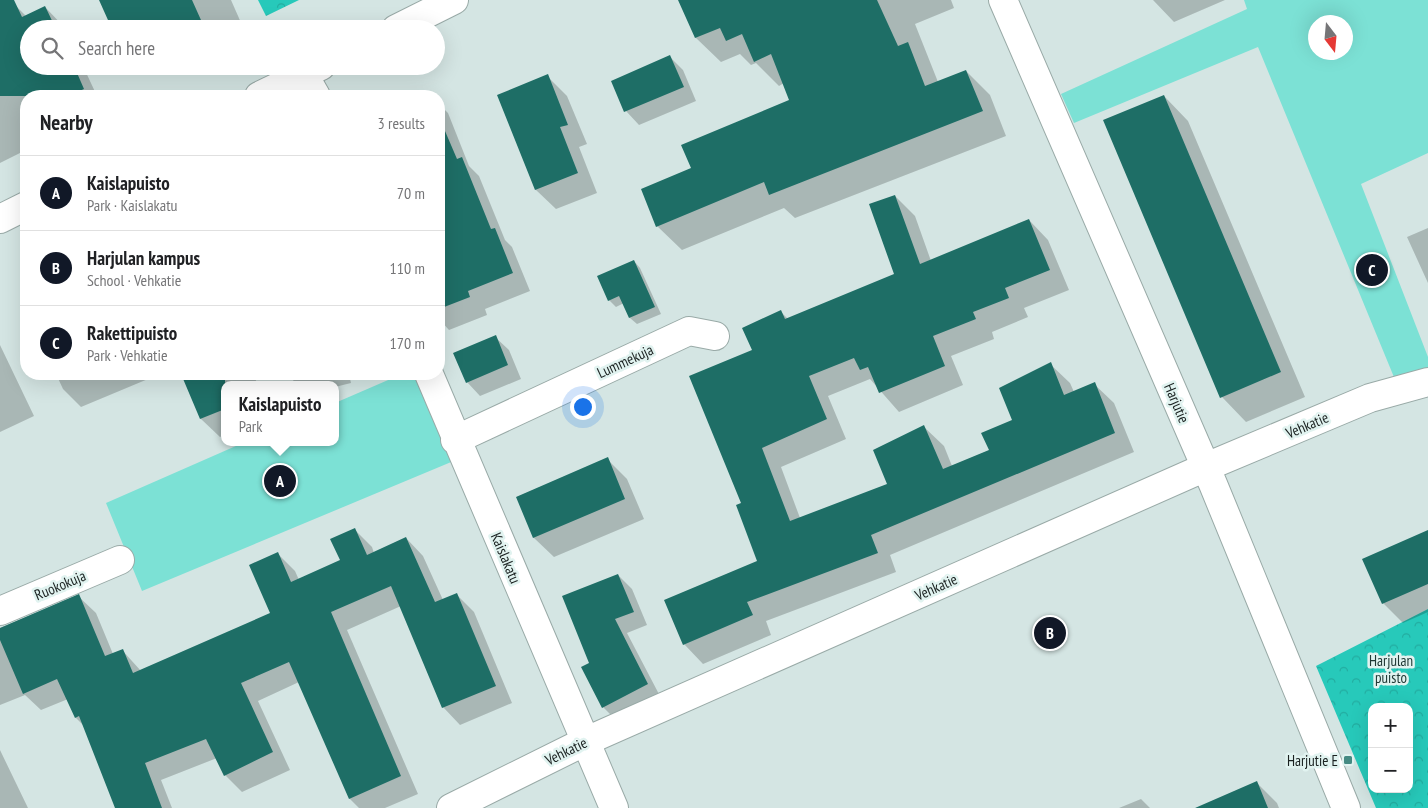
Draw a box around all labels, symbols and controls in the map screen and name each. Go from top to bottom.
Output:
north arrow [1308,15,1353,60]
search box [20,20,445,75]
icon: search [38,34,66,62]
text: Search here [78,36,155,60]
text: Nearby [40,109,93,136]
text: 3 results [378,113,425,133]
text: Kaislapuisto [87,171,170,195]
text: A [52,183,60,203]
text: 70 m [397,183,425,203]
text: Park · Kaislakatu [87,195,178,215]
text: Harjulan kampus [87,246,200,270]
pin: C [1356,251,1388,289]
text: B [52,258,60,278]
text: 110 m [390,258,425,278]
text: School · Vehkatie [87,270,181,290]
text: Rakettipuisto [87,321,177,345]
text: C [52,333,60,353]
text: 170 m [390,333,425,353]
street label: Lummekuja [594,340,656,382]
text: Park · Vehkatie [87,345,168,365]
street label: Harjutie [1160,380,1194,426]
popup [221,381,339,446]
text: Kaislapuisto [239,392,321,416]
your location [570,394,596,420]
street label: Vehkatie [1282,408,1331,443]
text: Park [239,416,262,436]
pin: A [264,462,296,500]
street label: Kaislakatu [487,530,525,586]
street label: Ruokokuja [31,566,89,604]
street label: Vehkatie [911,569,960,605]
pin: B [1034,614,1066,652]
park label: Harjulan puisto [1369,651,1413,687]
map controls [1368,703,1413,793]
button: + [1368,703,1413,748]
street label: Vehkatie [541,733,590,770]
button: − [1368,748,1413,793]
place label: Harjutie E [1287,751,1338,770]
marker: Harjutie E [1342,754,1354,766]

